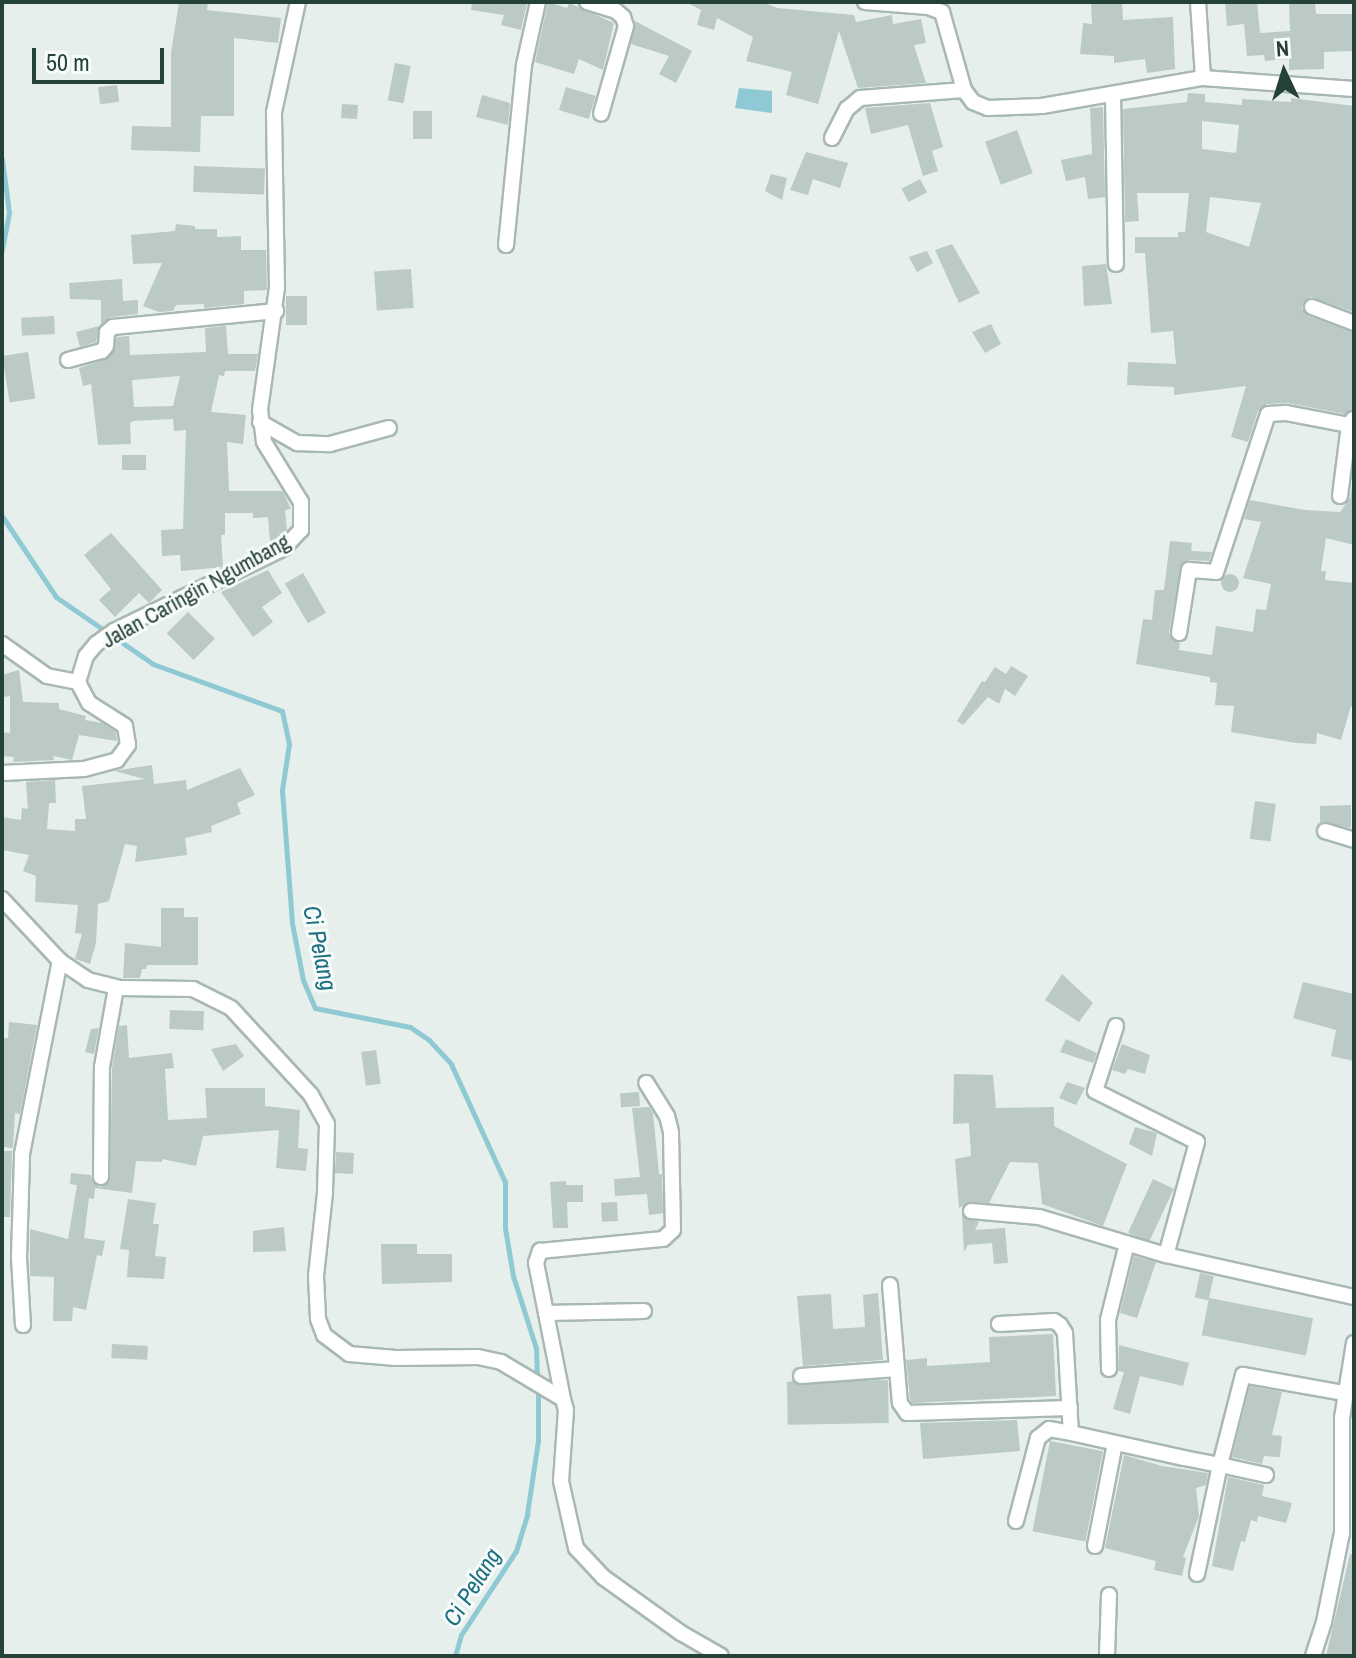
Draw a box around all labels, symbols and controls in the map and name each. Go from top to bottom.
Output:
scale bar [36,32,168,82]
north arrow [1244,32,1324,112]
text: N [1275,33,1290,63]
text: 50 m [46,46,90,78]
street label: Jalan Caringin Ngumbang [98,528,294,654]
water label: Ci Pelang [297,903,343,993]
water label: Ci Pelang [437,1543,507,1631]

